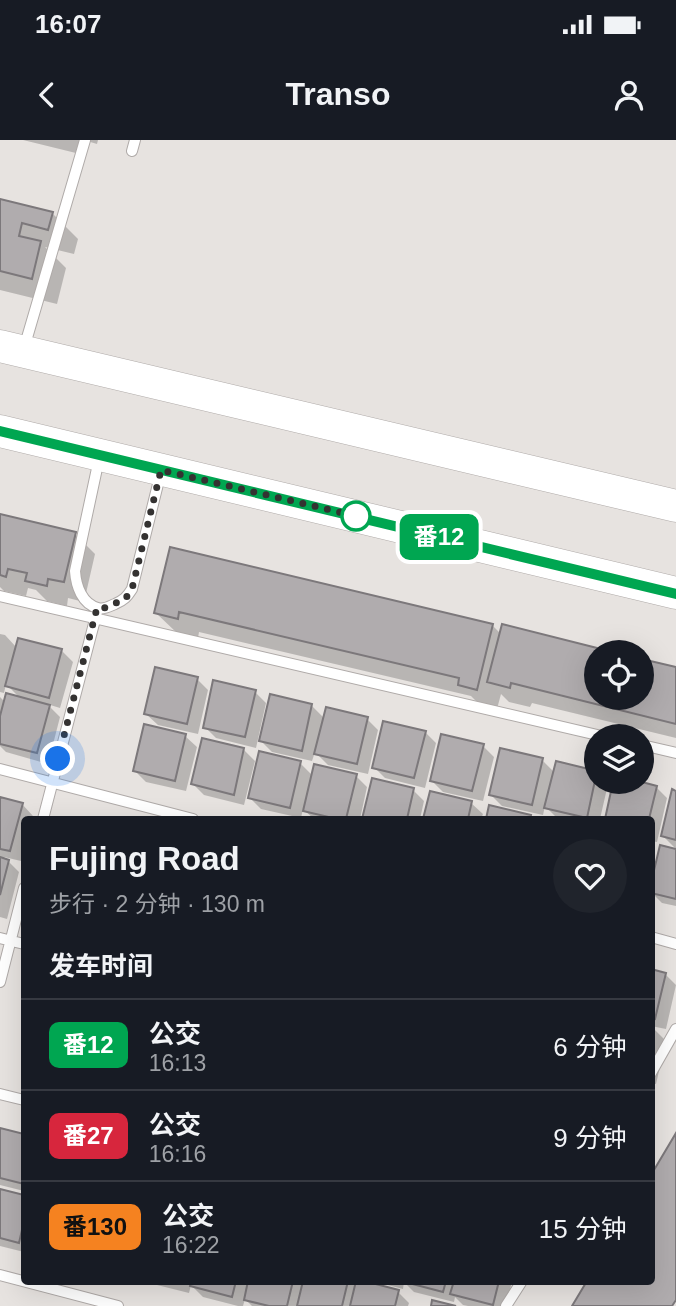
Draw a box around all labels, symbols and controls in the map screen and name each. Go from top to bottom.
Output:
text: 16:07 [35,9,102,39]
icon: back [28,76,66,114]
text: Transo [286,76,390,112]
icon: person [610,76,648,114]
unlabelled marker [341,501,371,531]
line badge: 番12 [399,514,479,560]
text: 番12 [414,523,464,550]
map controls [584,640,654,794]
button: locate [584,640,654,710]
button: layers [584,724,654,794]
your location [40,741,75,776]
button: heart [553,839,627,913]
text: Fujing Road [49,840,240,877]
text: 步行 · 2 分钟 · 130 m [49,891,265,917]
text: 发车时间 [49,951,153,981]
text: 公交 [149,1019,201,1049]
text: 番12 [63,1031,114,1058]
text: 6 分钟 [553,1032,627,1062]
text: 16:13 [149,1050,206,1076]
text: 公交 [149,1110,201,1140]
text: 番27 [63,1122,114,1149]
text: 9 分钟 [553,1123,627,1153]
text: 16:16 [149,1141,206,1167]
text: 公交 [162,1201,214,1231]
text: 番130 [63,1213,127,1240]
text: 15 分钟 [539,1214,627,1244]
text: 16:22 [162,1232,220,1258]

